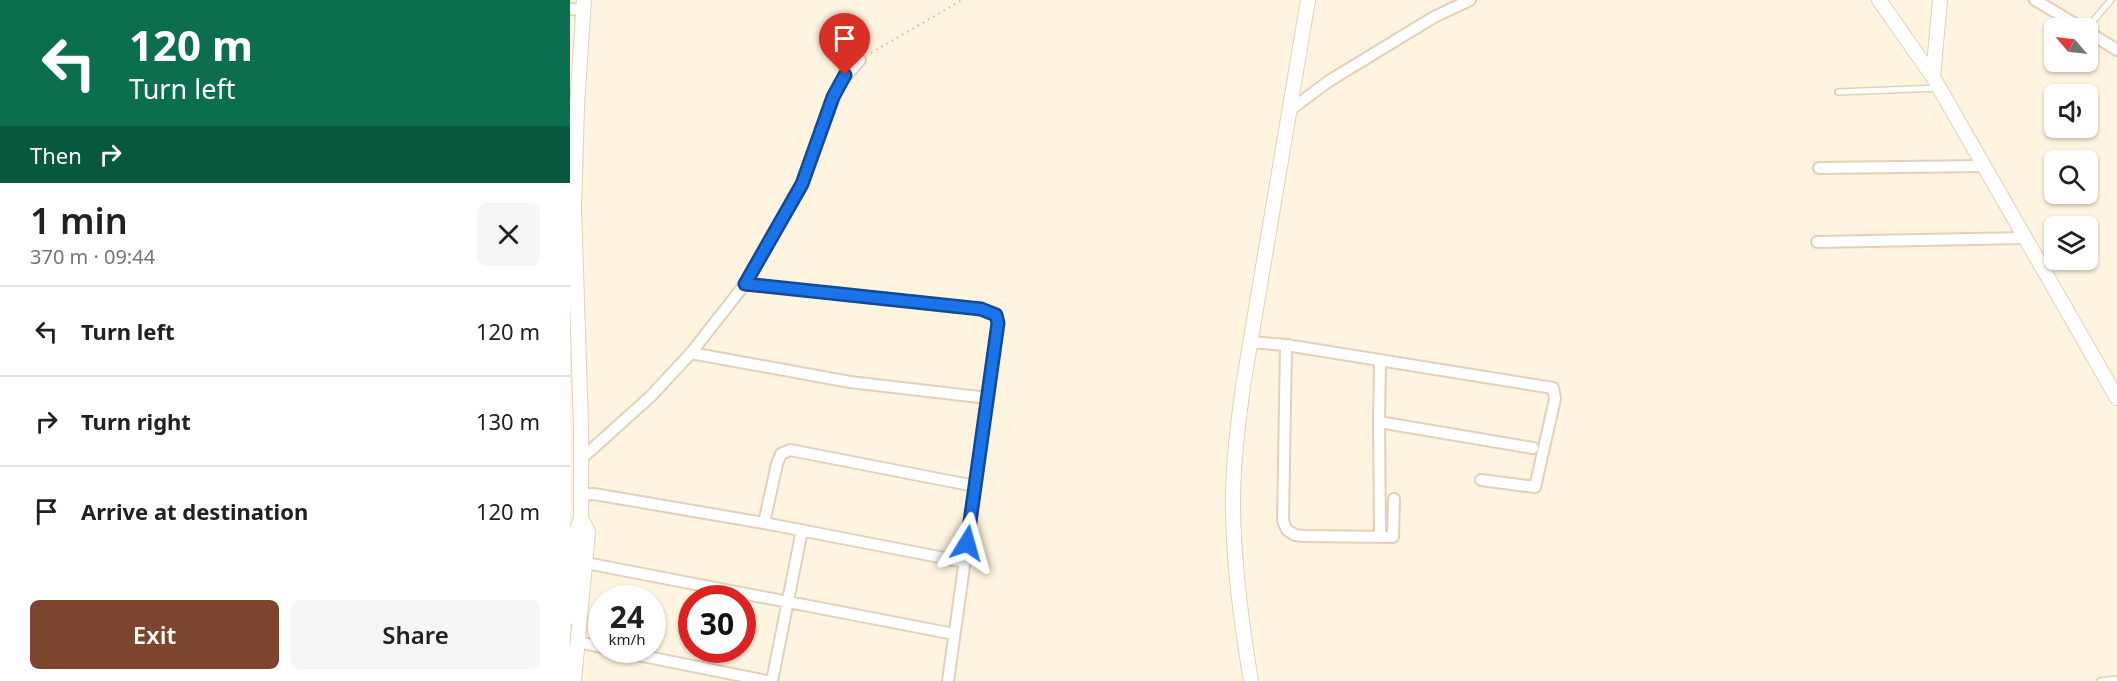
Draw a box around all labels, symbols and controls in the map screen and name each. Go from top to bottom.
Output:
pin [819,13,870,75]
text: 120 m [129,16,253,73]
north arrow [2044,18,2098,72]
map controls [2044,18,2098,270]
icon: arrive [828,22,861,55]
icon: left [30,24,108,102]
text: Turn left [129,70,235,107]
button: sound [2044,84,2098,138]
icon: right [94,138,127,171]
text: Then [30,140,82,170]
button: search [2044,150,2098,204]
text: 1 min [30,196,128,245]
button: close [477,203,540,266]
button: layers [2044,216,2098,270]
text: 370 m · 09:44 [30,243,155,270]
icon: left [30,315,63,348]
text: Turn left [81,316,175,346]
text: 120 m [476,316,540,346]
icon: right [30,405,63,438]
text: Turn right [81,406,191,436]
text: 130 m [476,406,540,436]
icon: arrive [30,495,63,528]
text: Arrive at destination [81,496,308,526]
text: 120 m [476,496,540,526]
position arrow [935,511,999,575]
speed limit sign: 30 [678,585,756,663]
text: 24 [610,596,644,637]
button: Exit [30,600,279,669]
button: Share [291,600,540,669]
text: km/h [609,629,645,649]

